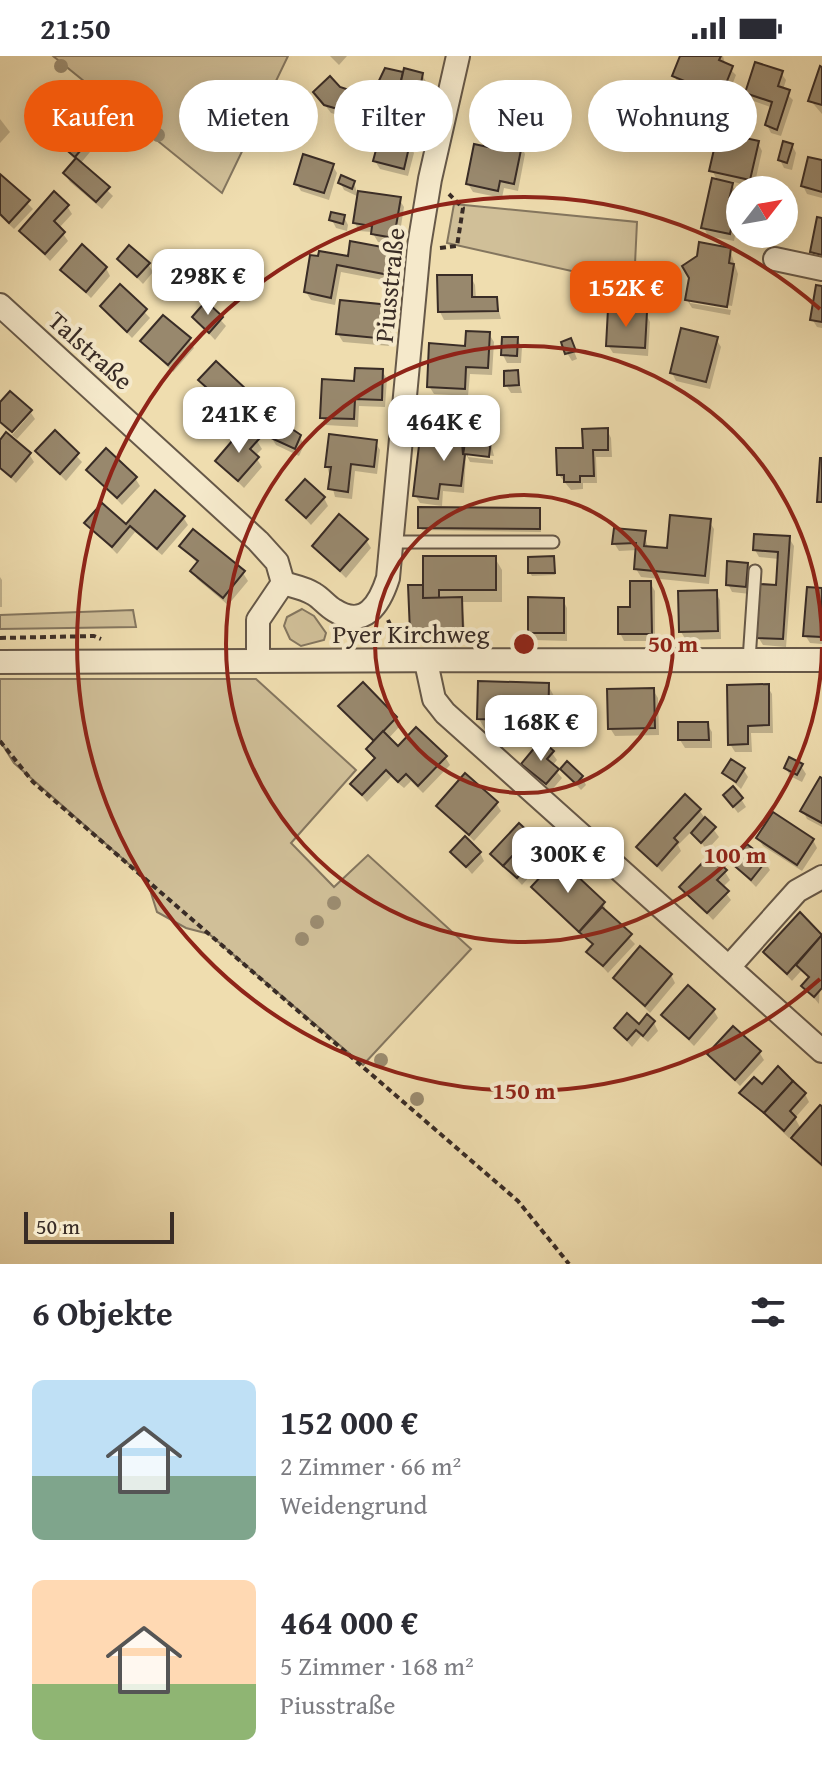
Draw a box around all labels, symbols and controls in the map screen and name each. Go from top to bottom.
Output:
text: 21:50 [40,6,111,50]
chip: Kaufen [24,80,163,152]
chip: Mieten [179,80,318,152]
chip: Filter [334,80,453,152]
chip: Neu [469,80,572,152]
chip: Wohnung [588,80,757,152]
north arrow [726,176,798,248]
map controls [726,176,798,248]
street label: Piusstraße [364,226,414,344]
pin: 298K € [143,249,273,317]
text: 298K € [170,255,246,294]
pin: 152K € [561,261,691,329]
text: 152K € [588,267,664,306]
street label: Talstraße [40,301,142,399]
pin: 241K € [174,387,304,455]
text: 241K € [201,393,277,432]
pin: 464K € [379,395,509,463]
text: 464K € [406,401,482,440]
street label: Pyer Kirchweg [333,614,489,653]
text: 50 m [648,626,699,661]
centre of rings [510,630,538,658]
pin: 168K € [476,695,606,763]
text: 168K € [503,701,579,740]
pin: 300K € [503,827,633,895]
text: 300K € [530,833,606,872]
text: 100 m [703,837,767,872]
text: 150 m [492,1073,556,1108]
scale bar [24,1208,174,1244]
text: 50 m [36,1210,80,1242]
text: 6 Objekte [32,1288,173,1337]
icon: filters [746,1290,790,1334]
text: 152 000 € [280,1397,418,1446]
icon: home [96,1412,192,1508]
text: 2 Zimmer · 66 m² [280,1446,461,1485]
text: Weidengrund [280,1485,427,1524]
text: 464 000 € [280,1597,418,1646]
icon: home [96,1612,192,1708]
text: 5 Zimmer · 168 m² [280,1646,474,1685]
text: Piusstraße [280,1685,395,1724]

